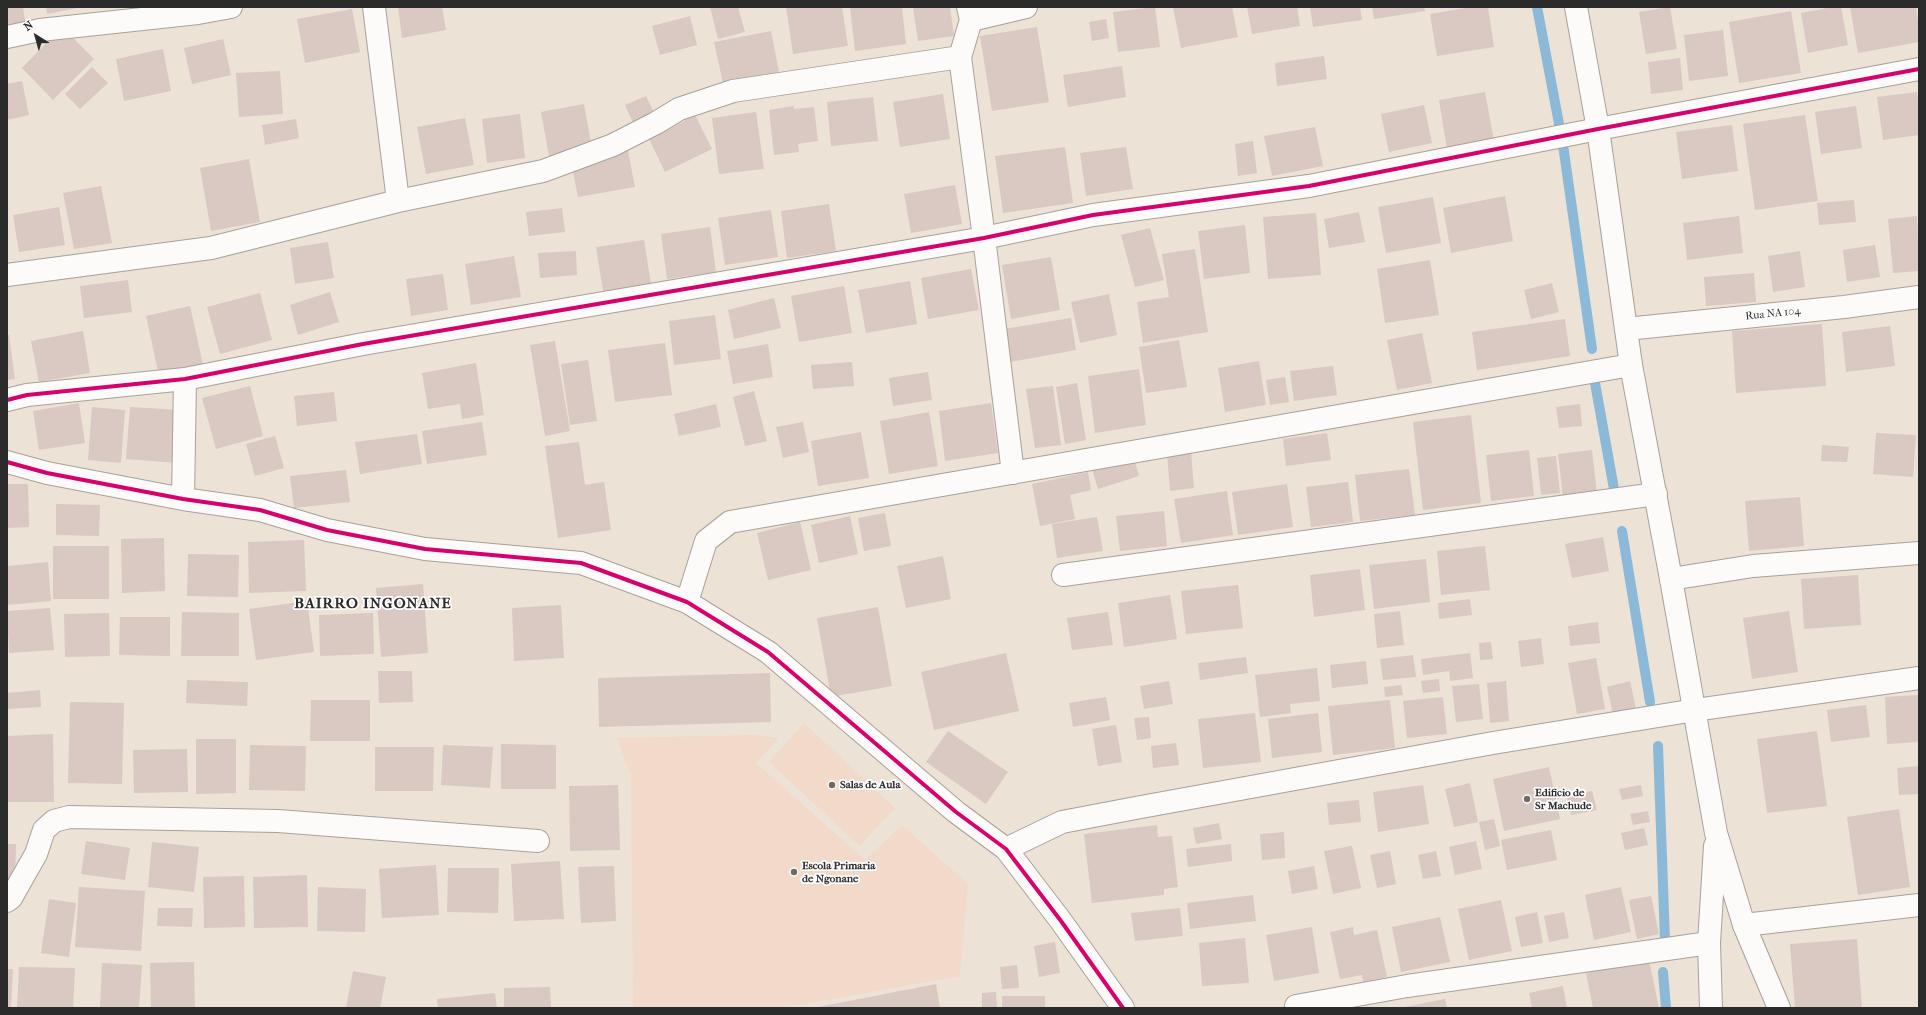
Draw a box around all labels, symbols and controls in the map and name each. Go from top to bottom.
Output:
north arrow [16,16,56,56]
text: N [21,18,36,34]
street label: Rua NA 104 [1745,305,1801,323]
district label: BAIRRO INGONANE [294,595,452,613]
place label: Salas de Aula [840,778,900,792]
marker: Salas de Aula [827,780,837,790]
place label: Edificio de Sr Machude [1535,786,1591,812]
marker: Edificio de Sr Machude [1522,794,1532,804]
place label: Escola Primaria de Ngonane [802,859,875,885]
marker: Escola Primaria de Ngonane [789,867,799,877]

